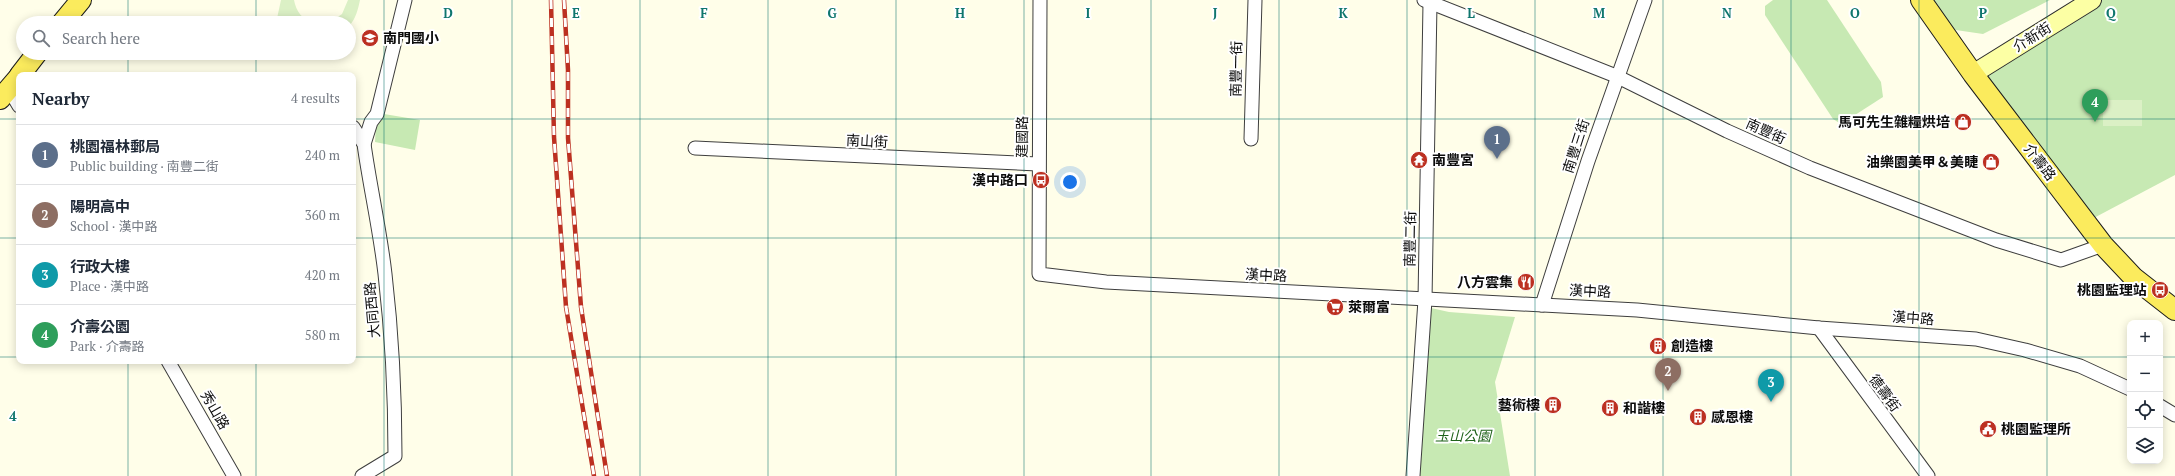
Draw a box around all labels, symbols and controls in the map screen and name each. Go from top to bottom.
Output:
text: D [443,4,453,22]
text: E [572,4,580,22]
text: F [700,4,708,22]
text: G [827,4,837,22]
text: H [955,4,965,22]
text: I [1086,4,1091,22]
text: J [1213,4,1218,22]
text: K [1338,4,1348,22]
text: L [1467,4,1475,22]
text: M [1593,4,1605,22]
text: N [1722,4,1732,22]
text: O [1850,4,1860,22]
text: P [1979,4,1987,22]
text: Q [2106,4,2117,22]
search box [16,16,356,60]
street label: 介新街 [2009,17,2055,56]
icon: search [30,27,52,49]
text: Search here [62,28,140,48]
school or university icon: 南門國小 [360,28,380,48]
place label: 南門國小 [383,28,439,47]
street label: 南豐一街 [1226,41,1245,97]
text: Nearby [32,87,90,110]
text: 4 results [291,89,340,107]
pin: 4 [2082,89,2108,122]
place label: 馬可先生雜糧烘培 [1838,112,1950,131]
shop icon: 馬可先生雜糧烘培 [1953,112,1973,132]
street label: 南豐街 [1743,113,1789,148]
street label: 建國路 [1012,116,1031,158]
street label: 南豐三街 [1558,116,1593,175]
pin: 1 [1484,126,1510,159]
street label: 南山街 [846,130,888,151]
text: 桃園福林郵局 [70,136,160,156]
street label: 介壽路 [2020,139,2061,184]
text: 1 [41,146,49,164]
text: 240 m [305,146,340,164]
temple icon: 南豐宮 [1409,150,1429,170]
place label: 南豐宮 [1432,150,1474,169]
place label: 油樂園美甲＆美睫 [1866,152,1978,171]
shop icon: 油樂園美甲＆美睫 [1981,152,2001,172]
text: Public building · 南豐二街 [70,157,219,175]
place label: 漢中路口 [972,170,1028,189]
bus stop icon: 漢中路口 [1031,170,1051,190]
your location [1060,172,1080,192]
text: 陽明高中 [70,196,130,216]
text: 2 [41,206,49,224]
text: 360 m [305,206,340,224]
street label: 南豐二街 [1400,211,1419,267]
text: School · 漢中路 [70,217,157,235]
text: 行政大樓 [70,256,130,276]
street label: 漢中路 [1245,264,1287,285]
text: 3 [41,266,49,284]
text: 420 m [305,266,340,284]
place label: 八方雲集 [1457,272,1513,291]
restaurant icon: 八方雲集 [1516,272,1536,292]
text: Place · 漢中路 [70,277,149,295]
street label: 漢中路 [1569,280,1611,301]
place label: 桃園監理站 [2077,280,2147,299]
bus stop icon: 桃園監理站 [2150,280,2170,300]
street label: 大同西路 [360,281,383,339]
supermarket icon: 萊爾富 [1325,297,1345,317]
place label: 萊爾富 [1348,297,1390,316]
street label: 漢中路 [1891,307,1935,328]
text: 介壽公園 [70,316,130,336]
map controls [2127,320,2163,464]
button: + [2127,320,2163,356]
text: 4 [41,326,49,344]
text: 580 m [305,326,340,344]
building icon: 創造樓 [1648,336,1668,356]
place label: 創造樓 [1671,336,1713,355]
text: Park · 介壽路 [70,337,144,355]
button: − [2127,356,2163,392]
pin: 2 [1655,358,1681,391]
pin: 3 [1758,369,1784,402]
street label: 德壽街 [1865,370,1905,415]
street label: 秀山路 [197,387,234,433]
button: locate [2127,392,2163,428]
place label: 藝術樓 [1498,395,1540,414]
building icon: 藝術樓 [1543,395,1563,415]
building icon: 和諧樓 [1600,398,1620,418]
place label: 和諧樓 [1623,398,1665,417]
text: 4 [9,407,17,425]
building icon: 感恩樓 [1688,407,1708,427]
place label: 感恩樓 [1711,407,1753,426]
public building icon: 桃園監理所 [1978,419,1998,439]
place label: 桃園監理所 [2001,419,2071,438]
park label: 玉山公園 [1435,426,1493,445]
button: layers [2127,428,2163,464]

